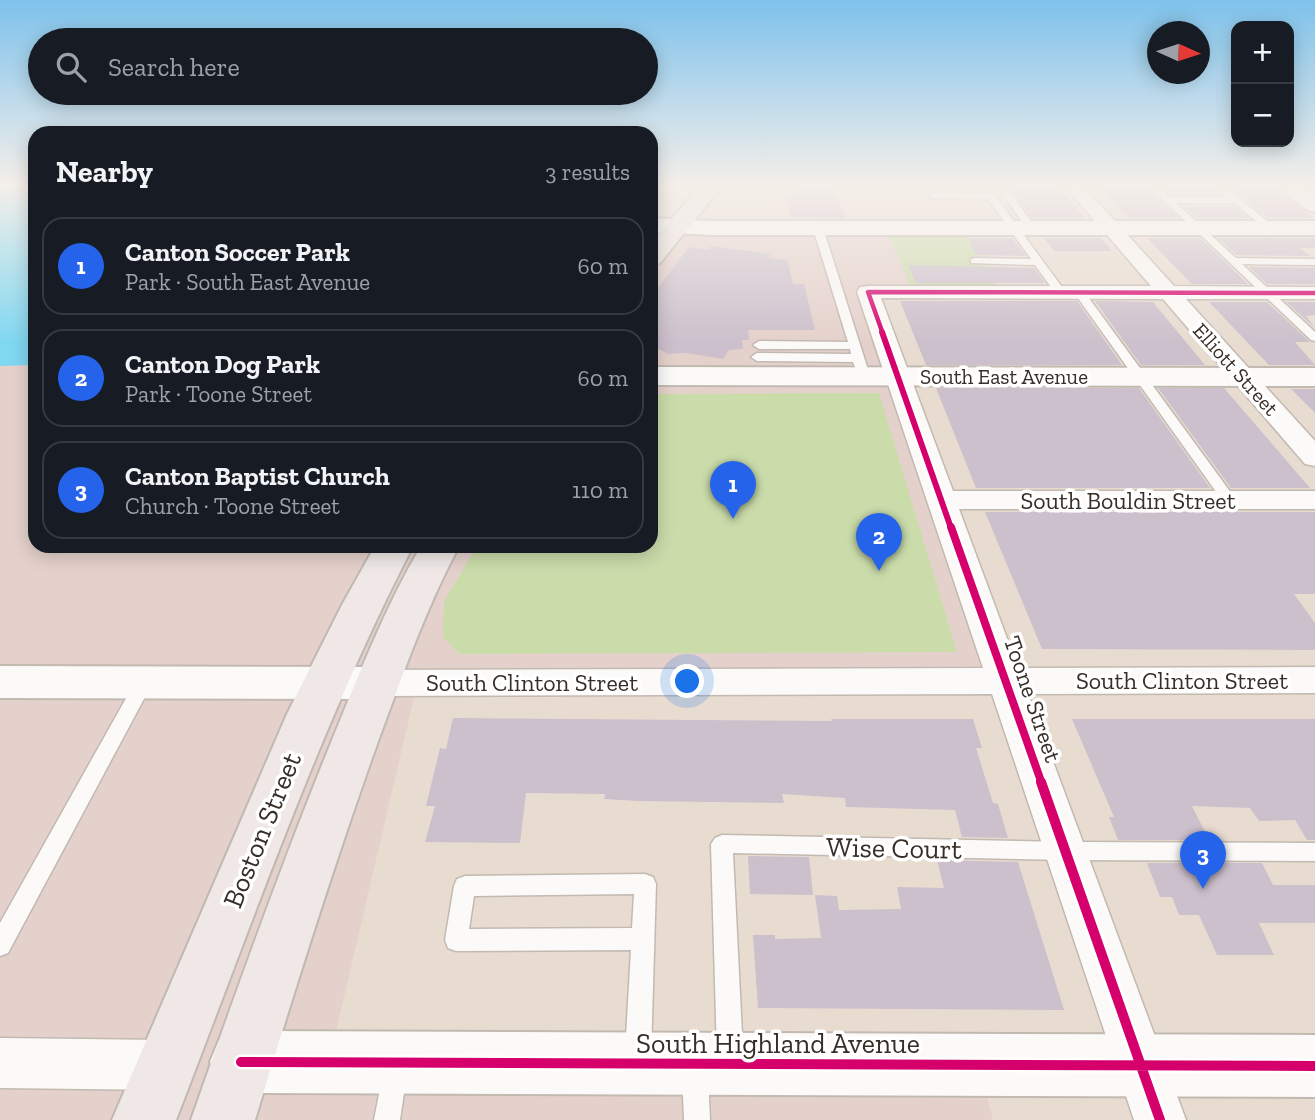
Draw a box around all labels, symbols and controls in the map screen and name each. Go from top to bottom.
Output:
north arrow [1147,21,1210,84]
map controls [1231,21,1294,147]
button: + [1231,21,1294,84]
search box [28,28,658,105]
icon: search [52,48,90,86]
text: Search here [108,51,240,83]
button: − [1231,84,1294,147]
text: Nearby [56,154,153,190]
text: 3 results [545,158,630,186]
text: Canton Soccer Park [125,236,350,268]
text: 1 [76,252,86,280]
text: 60 m [577,252,628,280]
text: Park · South East Avenue [125,268,370,296]
street label: Elliott Street [1188,318,1284,421]
text: Canton Dog Park [125,348,320,380]
text: 2 [75,364,87,392]
text: 60 m [577,364,628,392]
street label: South East Avenue [920,364,1088,389]
text: Park · Toone Street [125,380,312,408]
text: Canton Baptist Church [125,460,390,492]
pin: 1 [710,461,756,519]
text: 3 [75,476,87,504]
text: 110 m [572,476,628,504]
street label: South Bouldin Street [1020,486,1236,515]
text: Church · Toone Street [125,492,340,520]
pin: 2 [856,513,902,571]
street label: Toone Street [998,632,1068,766]
your location [670,664,704,698]
street label: South Clinton Street [1076,666,1288,695]
street label: South Clinton Street [426,668,638,697]
street label: Boston Street [216,747,308,912]
street label: Wise Court [826,830,963,866]
pin: 3 [1180,831,1226,889]
street label: South Highland Avenue [636,1027,920,1060]

